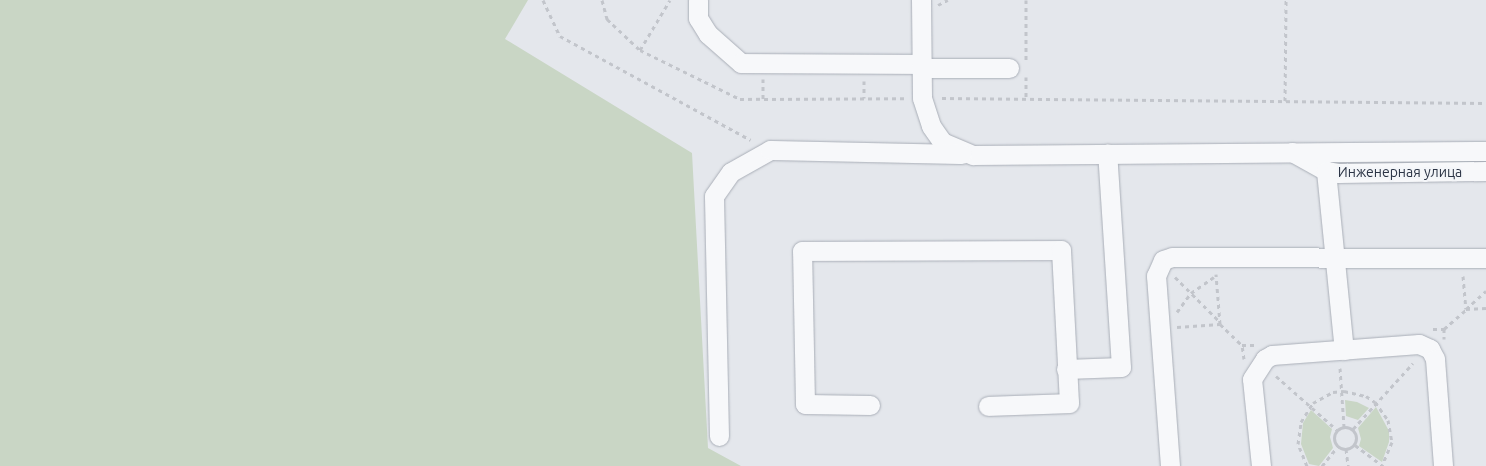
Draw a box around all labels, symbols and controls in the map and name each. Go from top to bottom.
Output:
street label: Инженерная улица [1338,164,1462,180]

